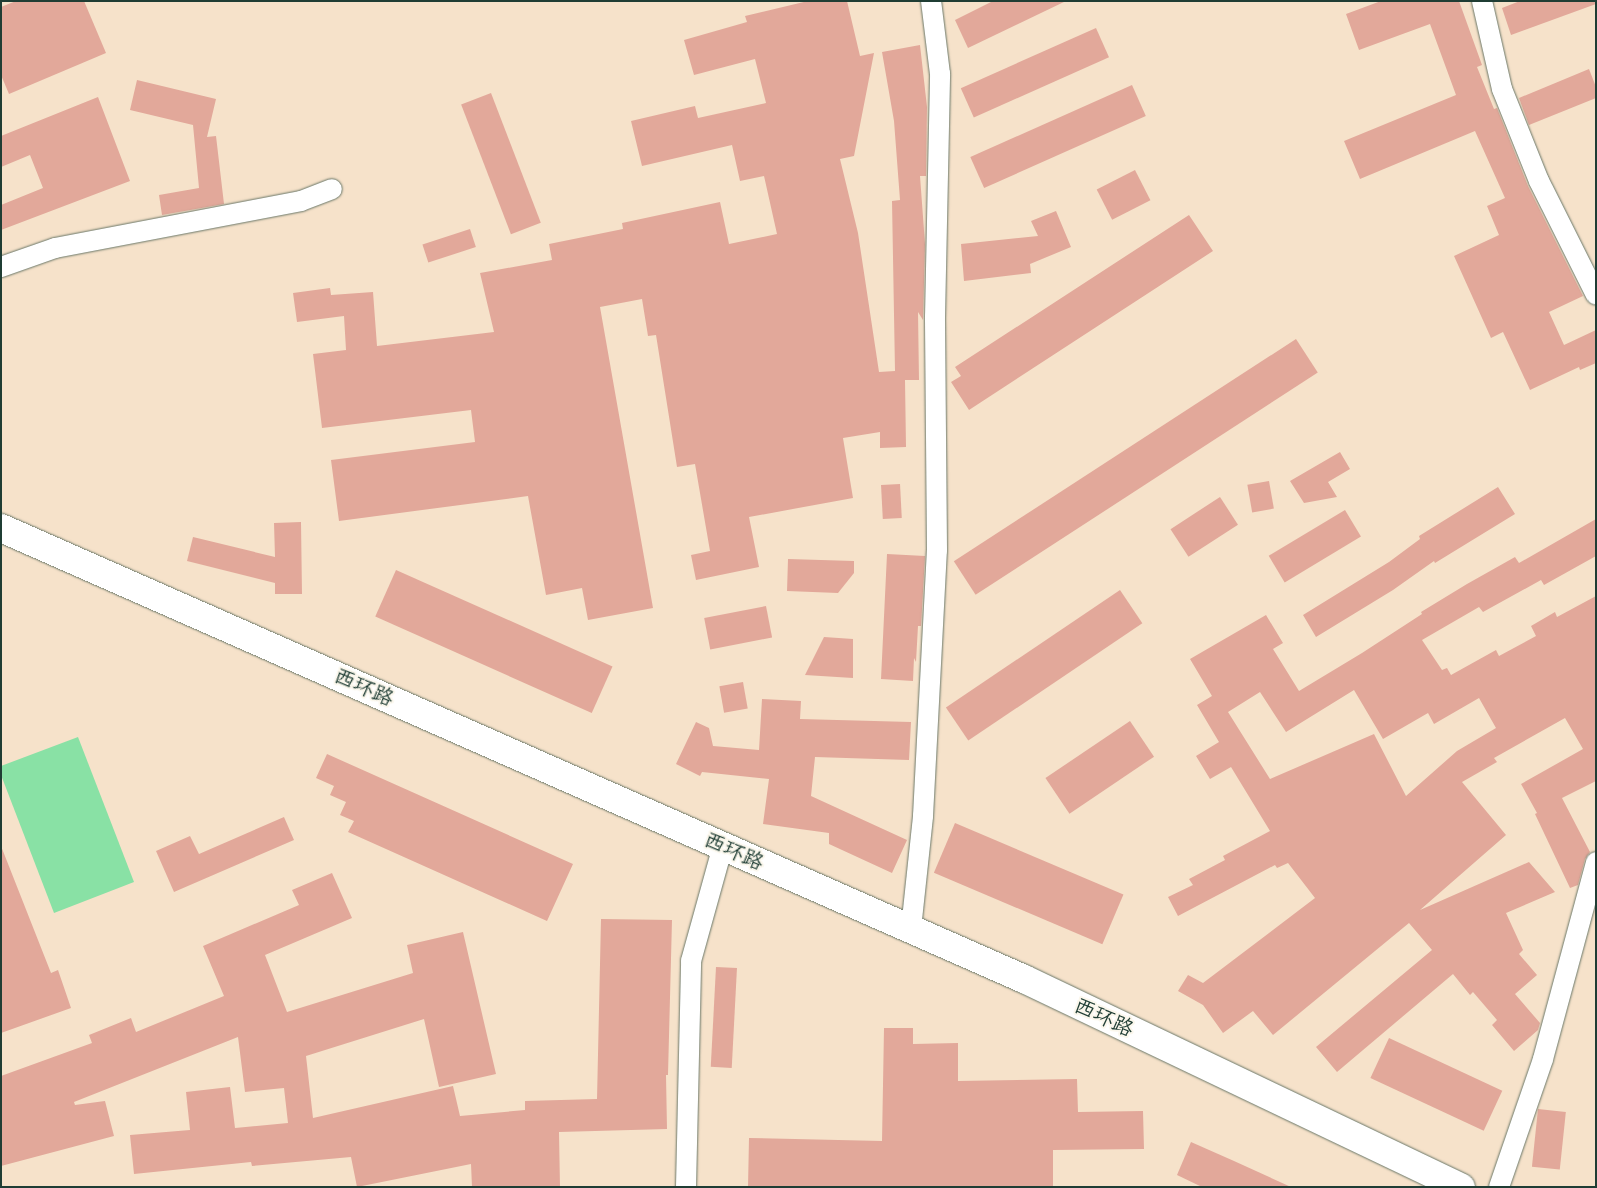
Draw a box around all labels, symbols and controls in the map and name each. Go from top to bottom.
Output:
street label: 西环路 [330,663,398,711]
street label: 西环路 [700,827,768,875]
street label: 西环路 [1070,992,1138,1042]

